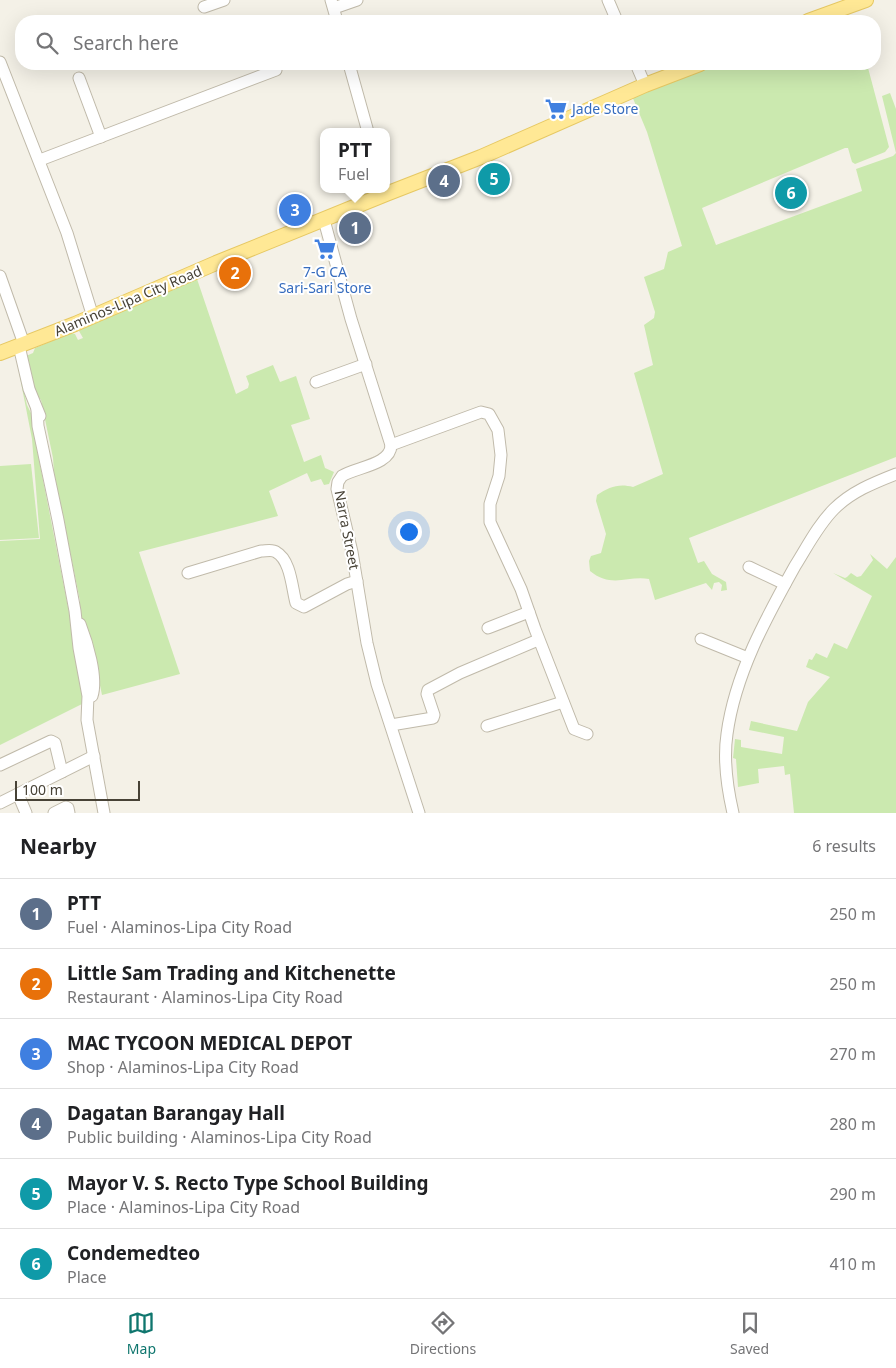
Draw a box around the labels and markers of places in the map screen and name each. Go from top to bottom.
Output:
supermarket icon: Jade Store [543,96,569,122]
place label: Jade Store [570,99,639,118]
pin: 5 [478,160,510,198]
pin: 4 [428,162,460,200]
pin: 6 [775,174,807,212]
pin: 3 [279,191,311,229]
pin: 1 [339,209,371,247]
supermarket icon: 7-G CA Sari-Sari Store [312,236,338,262]
pin: 2 [219,254,251,292]
place label: 7-G CA Sari-Sari Store [279,262,371,297]

